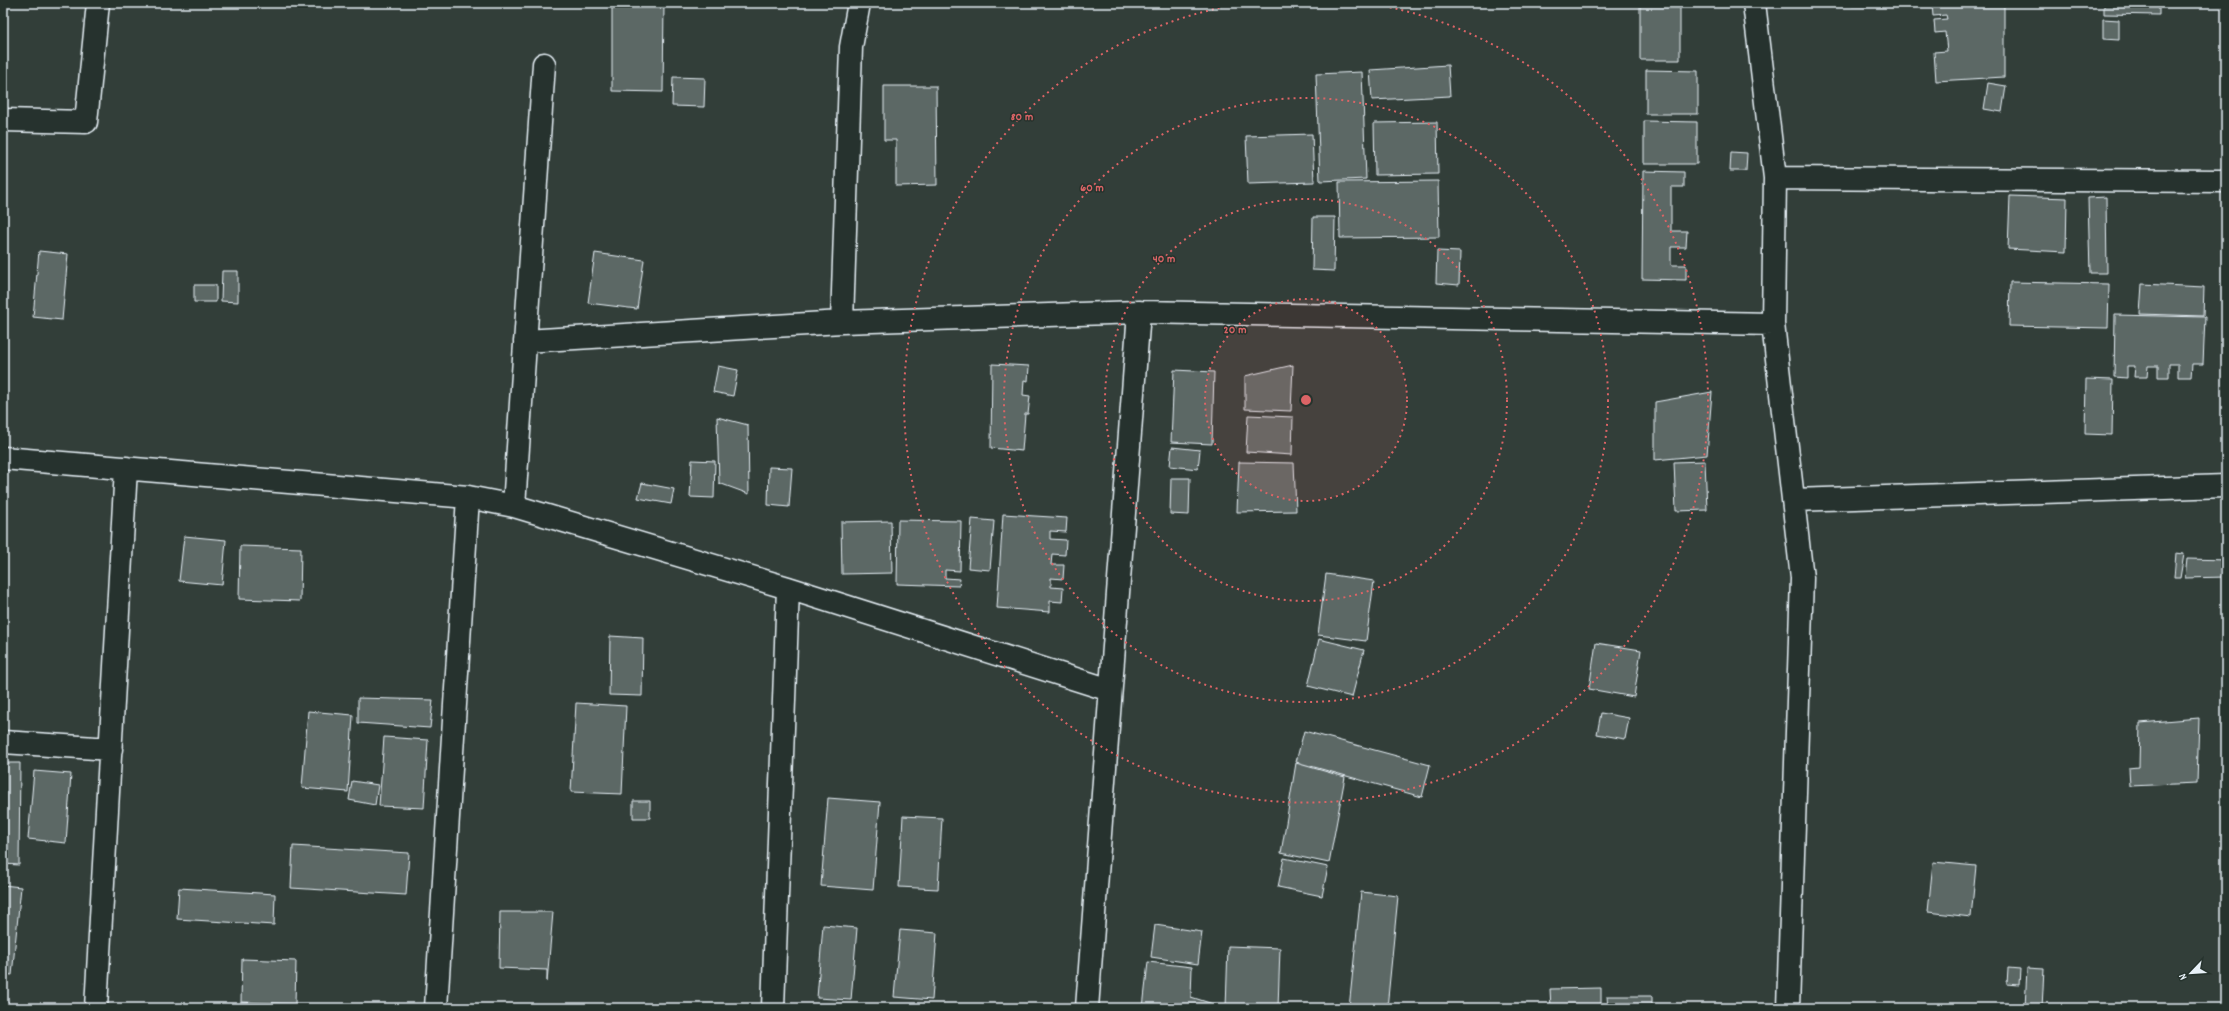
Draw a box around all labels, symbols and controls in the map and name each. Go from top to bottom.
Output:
text: 80 m [1011,109,1033,126]
text: 60 m [1080,180,1104,197]
text: 40 m [1153,251,1175,268]
text: 20 m [1224,322,1246,339]
centre of rings [1299,393,1313,407]
north arrow [2171,953,2211,993]
text: N [2175,970,2192,982]

